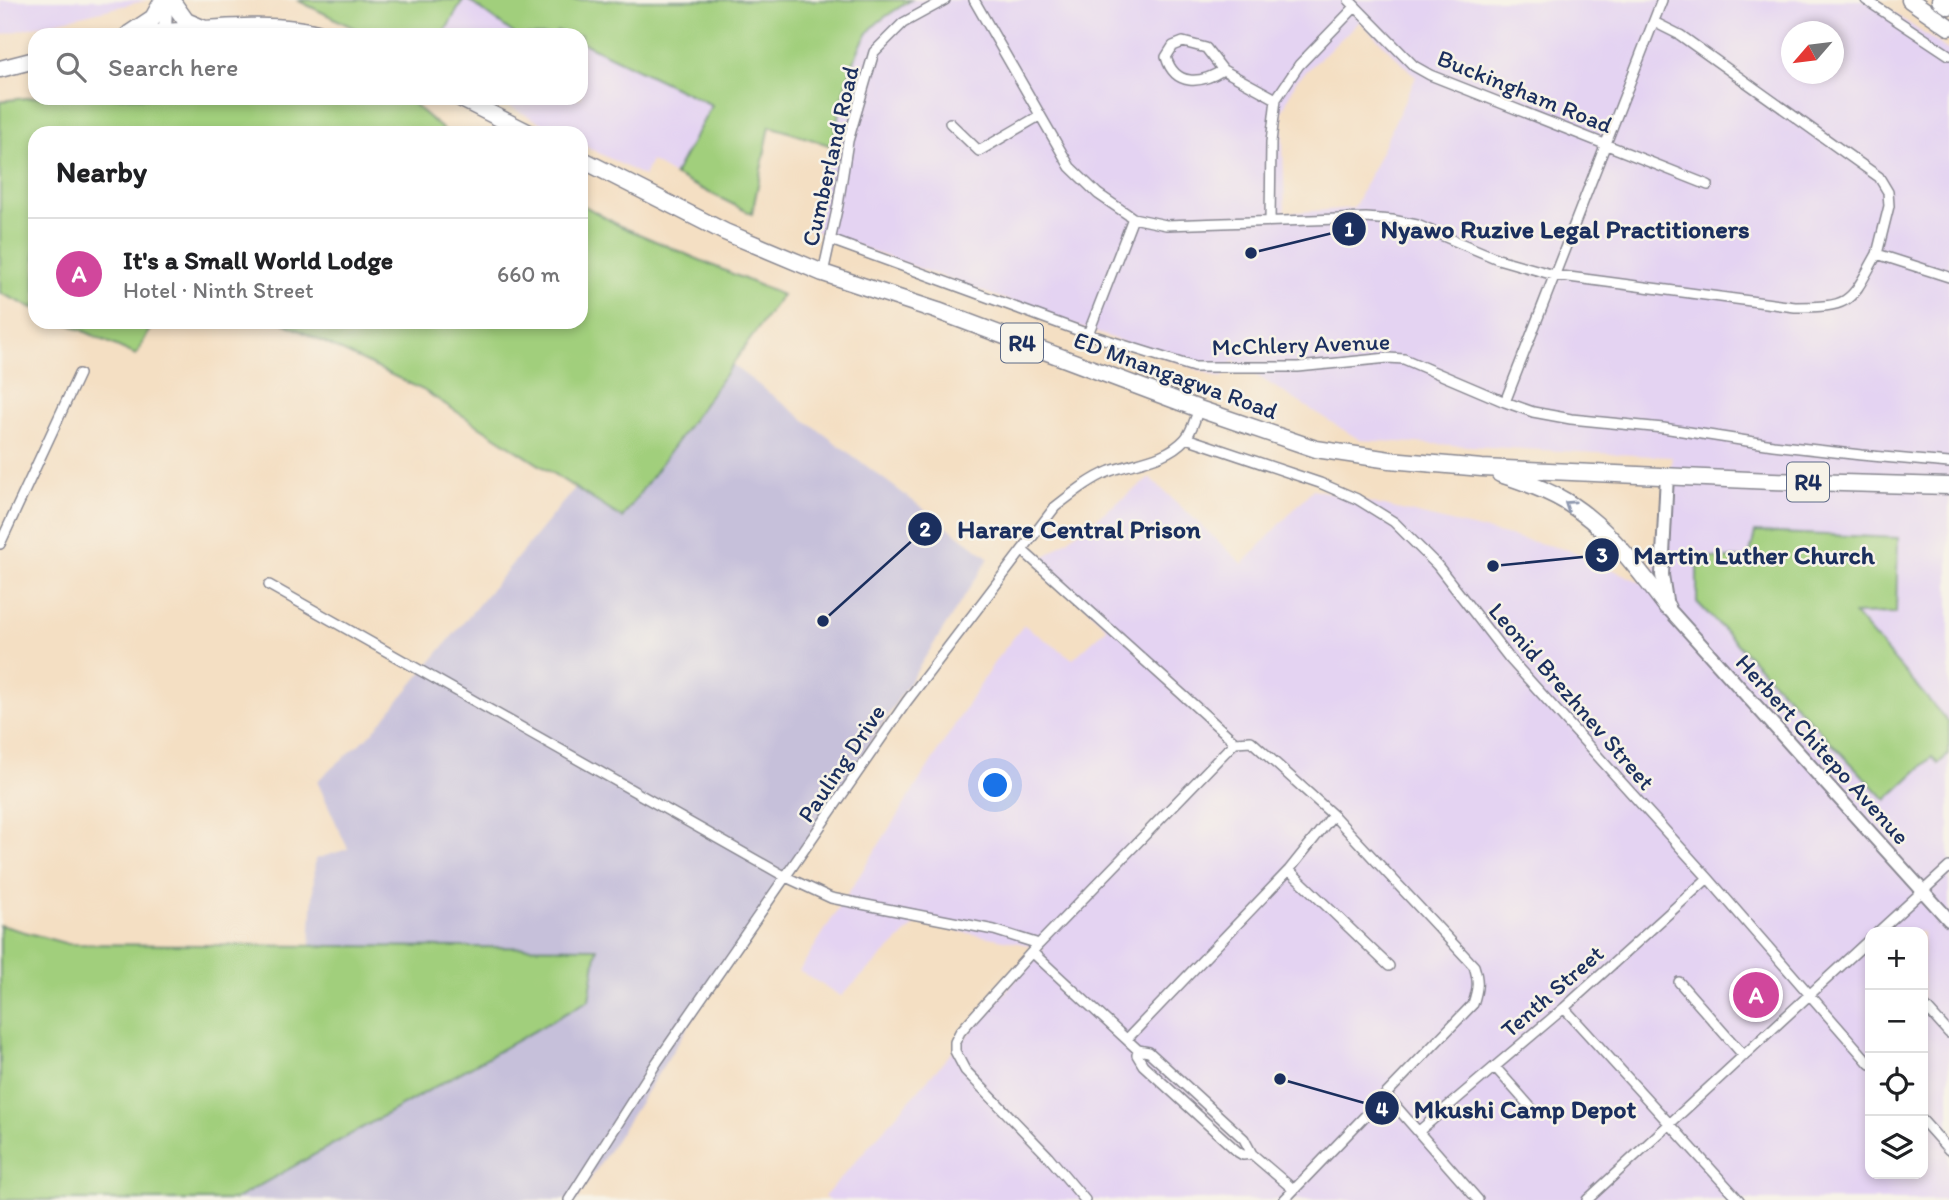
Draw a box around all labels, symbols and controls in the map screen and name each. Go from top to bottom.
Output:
north arrow [1781,21,1844,84]
search box [28,28,588,105]
street label: Buckingham Road [1433,43,1617,139]
icon: search [52,48,90,86]
text: Search here [108,51,238,83]
street label: Cumberland Road [795,63,865,249]
text: Nearby [56,153,147,190]
callout: Nyawo Ruzive Legal Practitioners [1331,205,1763,252]
text: Nyawo Ruzive Legal Practitioners [1380,213,1750,245]
text: 1 [1344,216,1354,241]
text: It's a Small World Lodge [123,244,393,276]
text: A [72,260,86,288]
text: 660 m [497,260,560,288]
text: Hotel · Ninth Street [123,276,314,304]
road number: R4 [1001,324,1043,362]
street label: ED Mnangagwa Road [1070,325,1282,425]
street label: McChlery Avenue [1211,326,1391,362]
road number: R4 [1787,462,1829,502]
one-way arrow [1564,500,1577,513]
callout: Harare Central Prison [908,505,1215,552]
text: Harare Central Prison [957,513,1201,545]
text: 2 [919,516,931,541]
callout: Martin Luther Church [1584,532,1889,579]
text: Martin Luther Church [1633,539,1876,571]
text: 3 [1596,542,1608,567]
street label: Leonid Brezhnev Street [1483,596,1661,796]
street label: Herbert Chitepo Avenue [1730,648,1916,850]
street label: Pauling Drive [791,699,891,827]
your location [978,768,1012,802]
map controls [1865,927,1928,1179]
button: + [1865,927,1928,990]
street label: Tenth Street [1495,939,1609,1043]
pin: A [1733,969,1779,1021]
button: − [1865,990,1928,1053]
button: locate [1865,1053,1928,1116]
callout: Mkushi Camp Depot [1364,1085,1651,1132]
text: Mkushi Camp Depot [1414,1093,1636,1125]
text: 4 [1376,1096,1389,1121]
button: layers [1865,1116,1928,1179]

